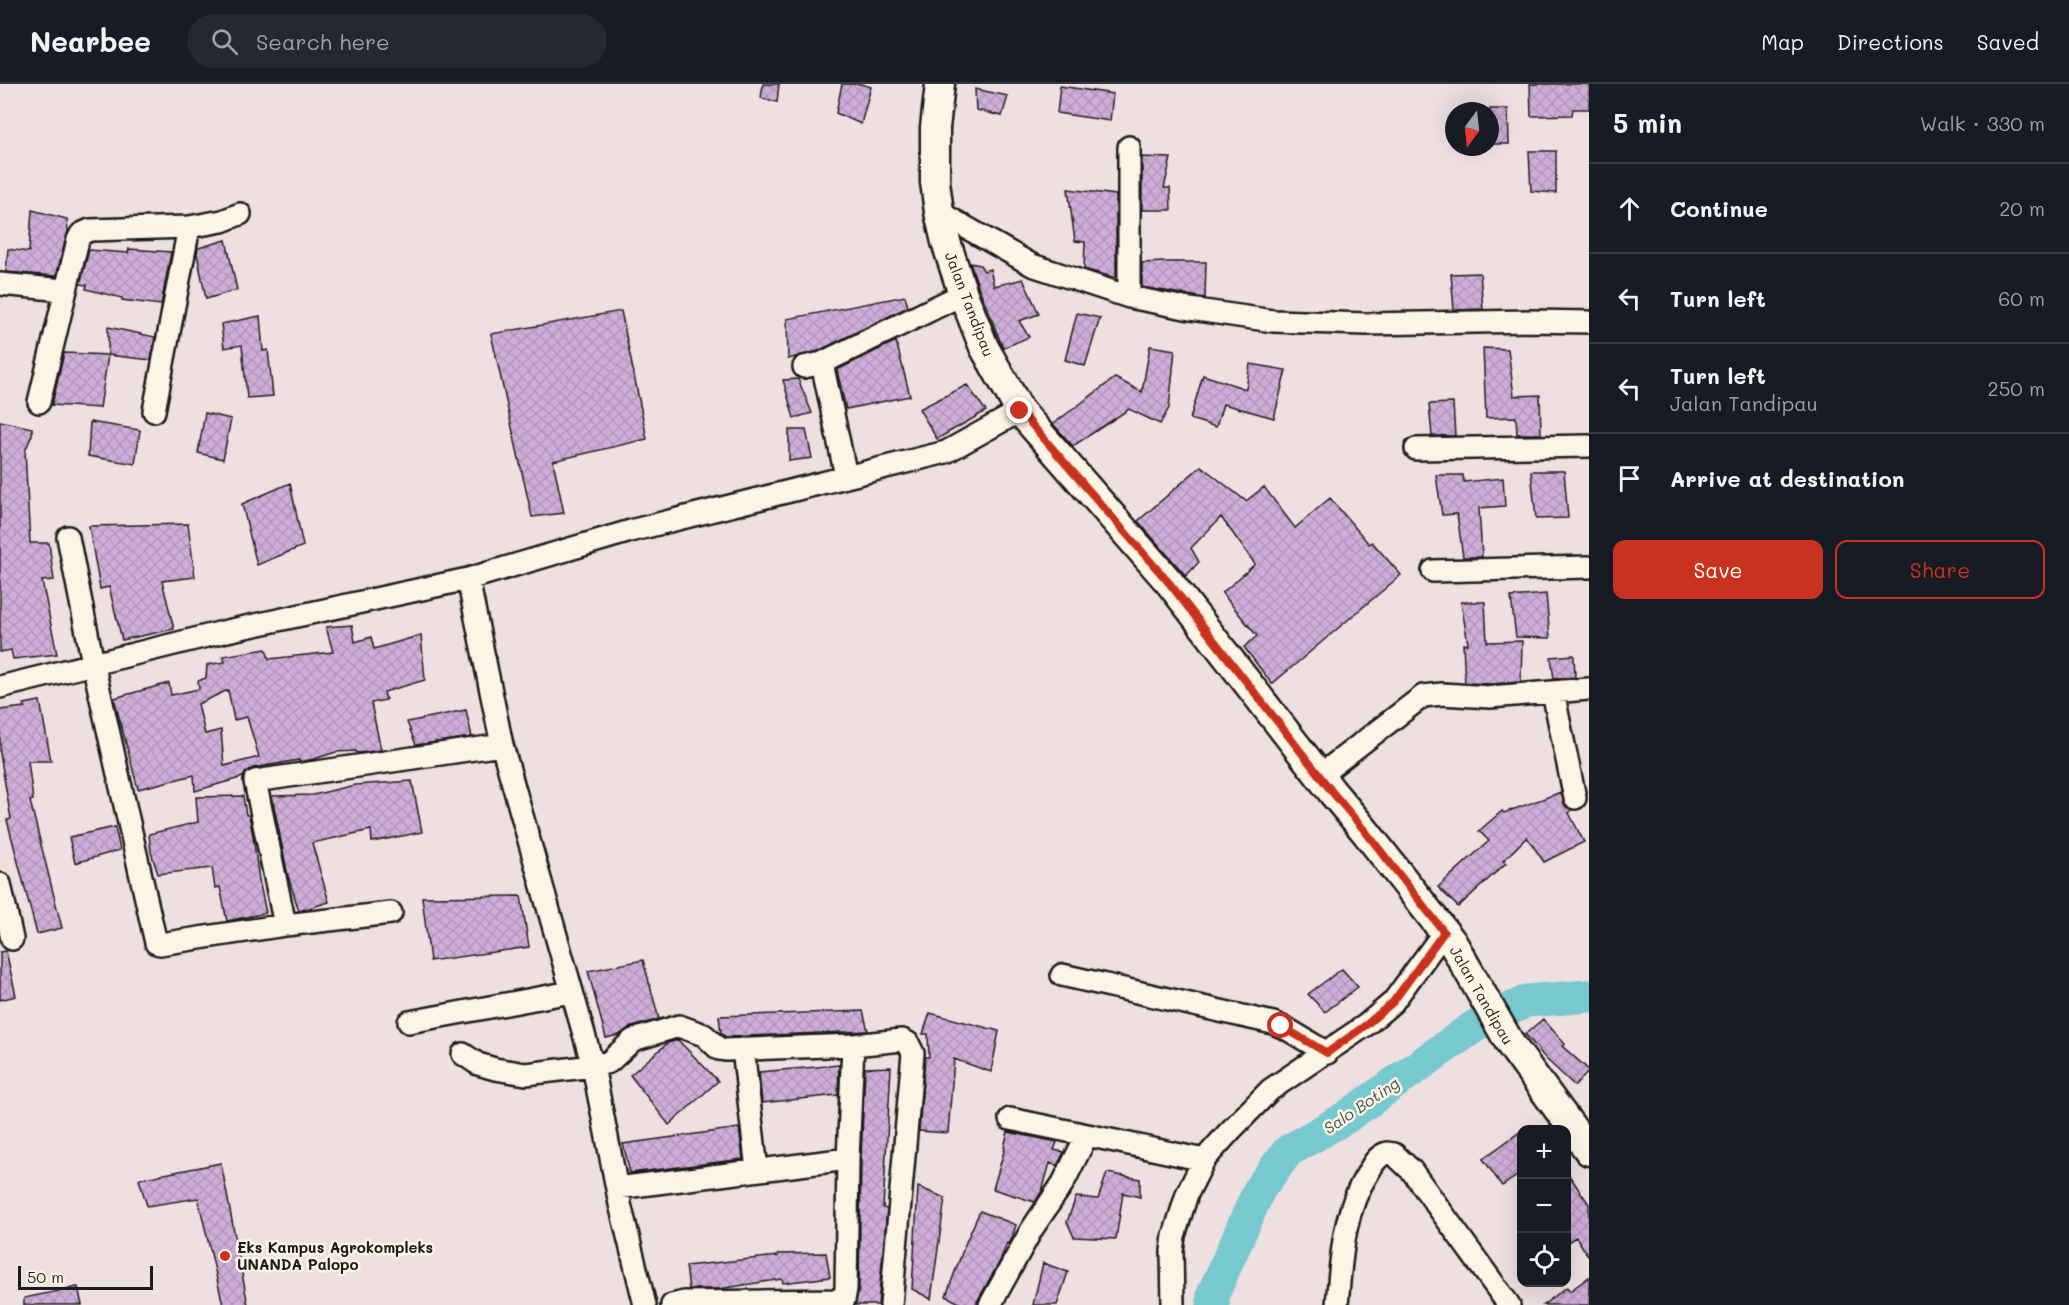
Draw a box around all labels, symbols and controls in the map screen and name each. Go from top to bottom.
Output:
search box [187,14,607,68]
text: Nearbee [30,23,151,59]
icon: search [208,25,241,58]
text: Search here [256,27,390,56]
text: Map [1761,28,1804,55]
text: Directions [1837,28,1944,55]
text: Saved [1977,28,2039,55]
north arrow [1445,102,1499,156]
text: 5 min [1613,106,1682,140]
text: Walk · 330 m [1920,110,2045,136]
icon: ahead [1613,192,1646,225]
text: Continue [1670,194,1768,223]
text: 20 m [1999,195,2045,221]
street label: Jalan Tandipau [941,249,999,359]
icon: left [1613,282,1646,315]
text: Turn left [1670,284,1766,313]
text: 60 m [1998,285,2045,311]
text: Turn left [1670,361,1766,390]
icon: left [1613,372,1646,405]
text: 250 m [1988,375,2045,401]
text: Jalan Tandipau [1670,390,1818,416]
route end [1006,397,1032,423]
icon: arrive [1613,462,1646,495]
text: Arrive at destination [1670,464,1905,493]
button: Save [1613,540,1823,599]
button: Share [1835,540,2045,599]
street label: Jalan Tandipau [1446,942,1518,1048]
route start [1267,1012,1293,1038]
water label: Salo Boting [1319,1072,1403,1138]
map controls [1517,1125,1571,1287]
button: + [1517,1125,1571,1179]
button: − [1517,1179,1571,1233]
button: locate [1517,1233,1571,1287]
place label: Eks Kampus Agrokompleks UNANDA Palopo [237,1237,433,1274]
marker: Eks Kampus Agrokompleks UNANDA Palopo [218,1249,232,1263]
scale bar [18,1263,153,1290]
text: 50 m [27,1266,64,1287]

